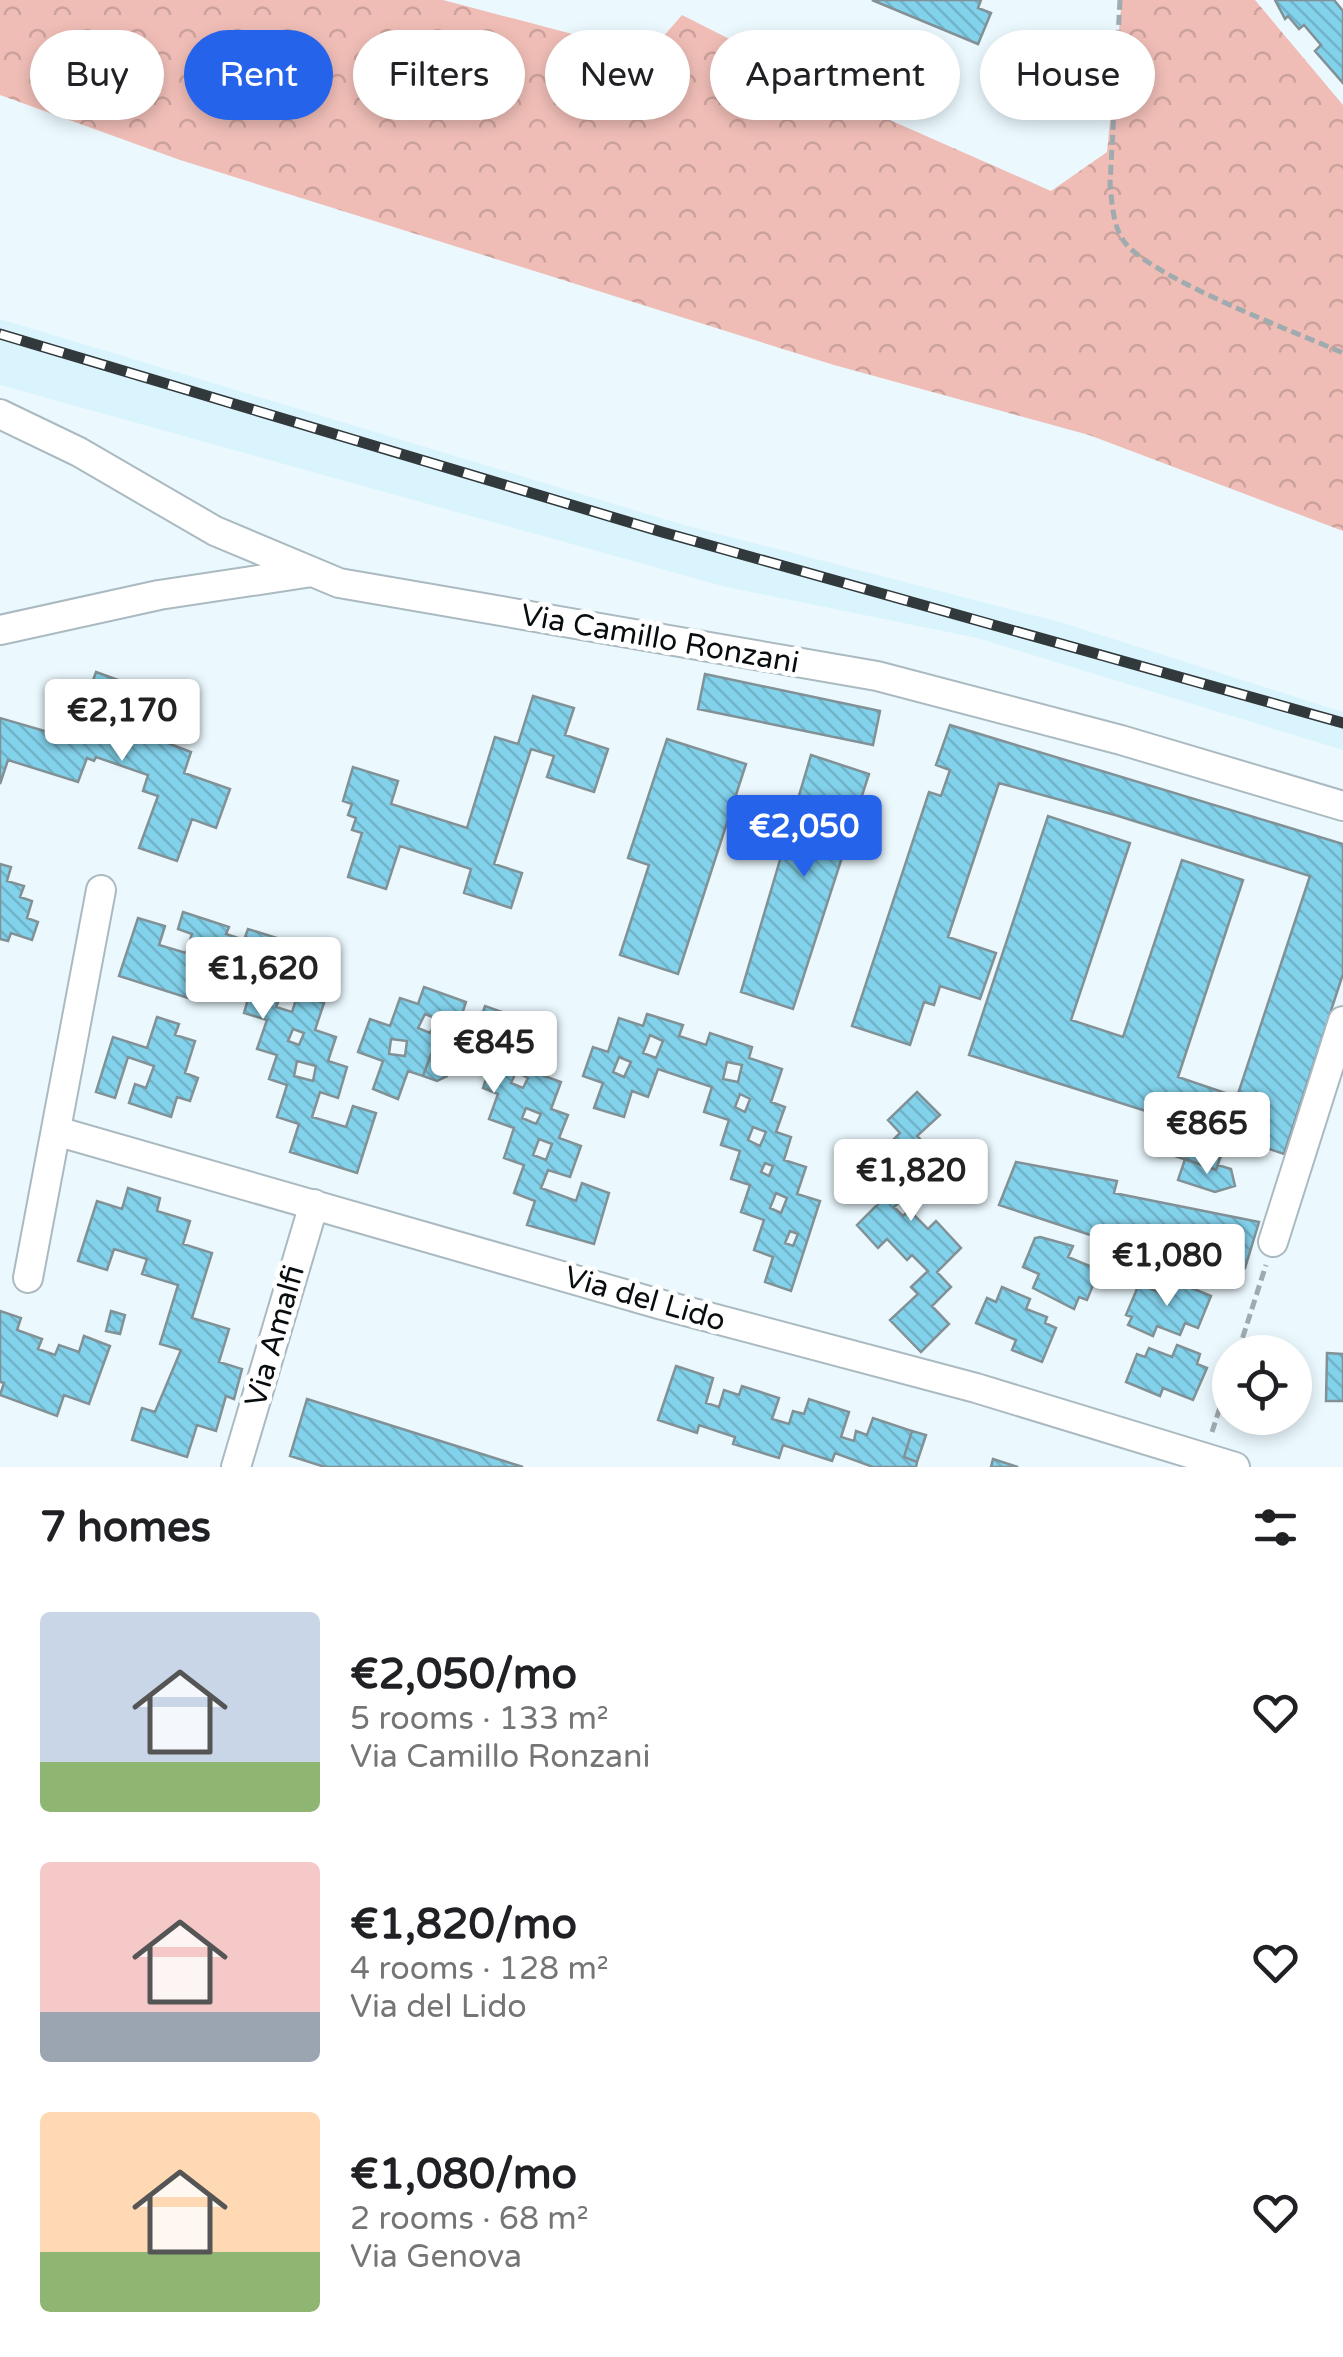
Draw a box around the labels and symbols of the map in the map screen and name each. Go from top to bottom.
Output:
street label: Via Camillo Ronzani [518,596,802,682]
pin: €2,170 [41,679,203,764]
pin: €2,050 [723,795,885,880]
pin: €1,620 [182,937,344,1022]
pin: €845 [435,1011,553,1096]
pin: €865 [1148,1092,1266,1177]
pin: €1,820 [830,1139,992,1224]
pin: €1,080 [1086,1224,1248,1309]
street label: Via del Lido [560,1258,730,1340]
street label: Via Amalfi [237,1261,313,1411]

